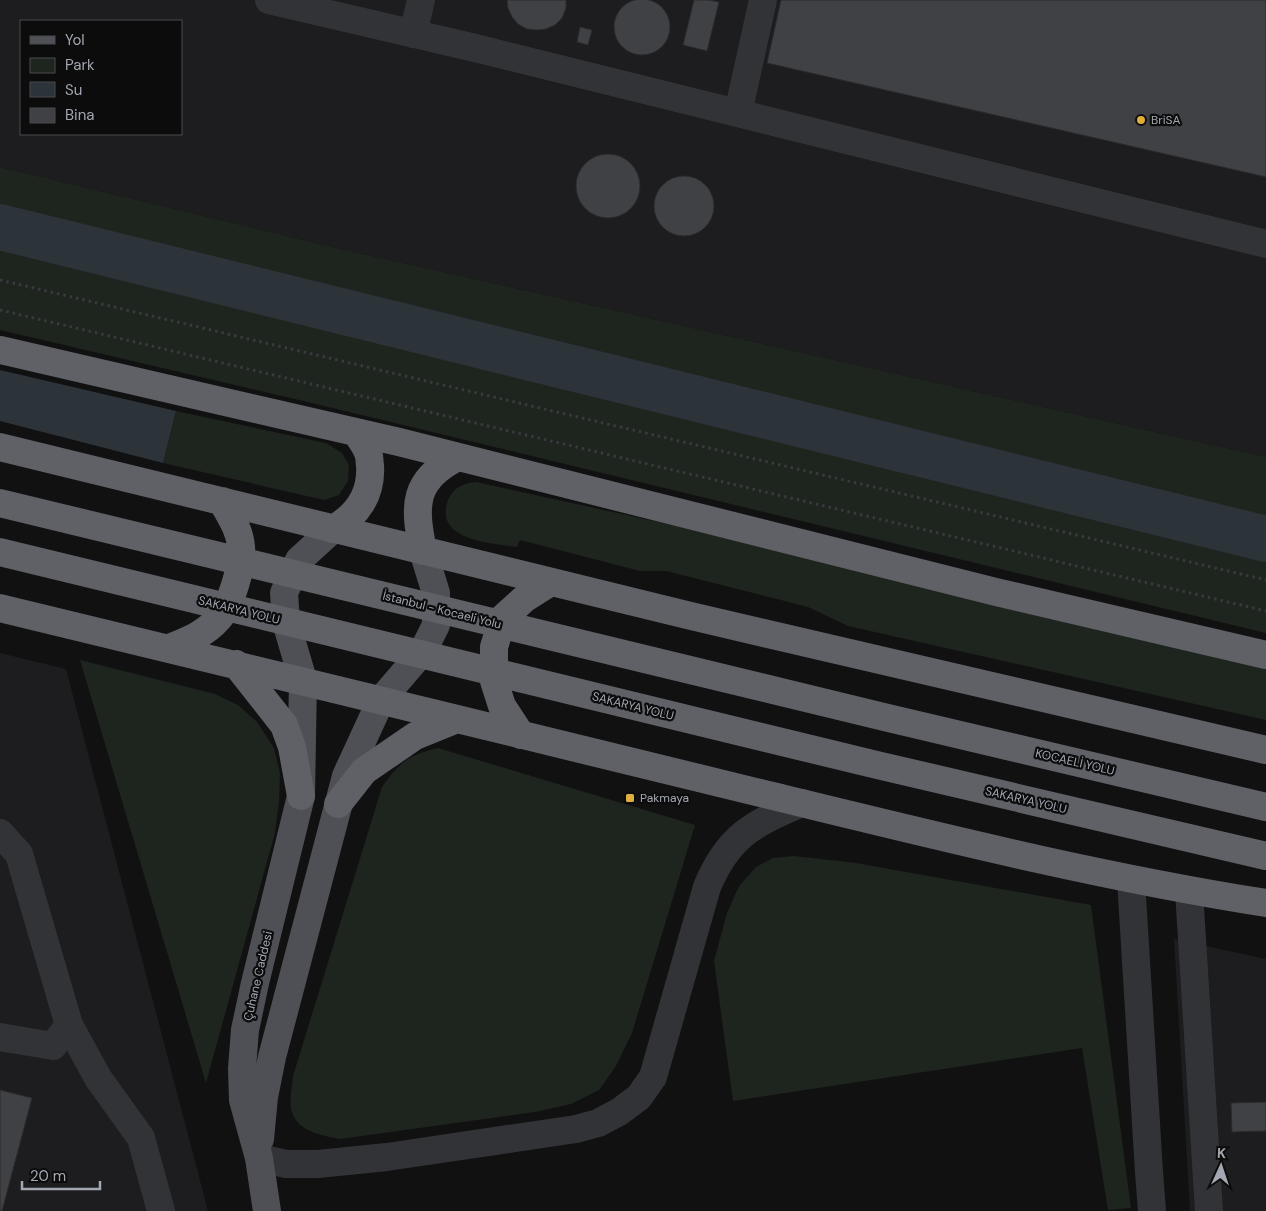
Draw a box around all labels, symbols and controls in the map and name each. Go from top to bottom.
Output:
legend [20,20,182,135]
text: Yol [65,30,85,50]
text: Park [65,55,95,75]
text: Su [65,80,82,100]
text: Bina [65,105,94,125]
place label: BriSA [1151,112,1181,128]
marker: BriSA [1135,114,1147,126]
street label: İstanbul - Kocaeli Yolu [381,587,503,633]
street label: SAKARYA YOLU [197,592,282,628]
street label: SAKARYA YOLU [591,688,676,724]
street label: KOCAELİ YOLU [1034,745,1116,779]
street label: SAKARYA YOLU [984,783,1069,817]
place label: Pakmaya [640,790,689,806]
marker: Pakmaya [624,792,636,804]
street label: Çuhane Caddesi [240,929,276,1022]
north arrow [1196,1141,1246,1191]
text: K [1217,1144,1227,1162]
scale bar [22,1158,100,1190]
text: 20 m [30,1166,66,1186]

